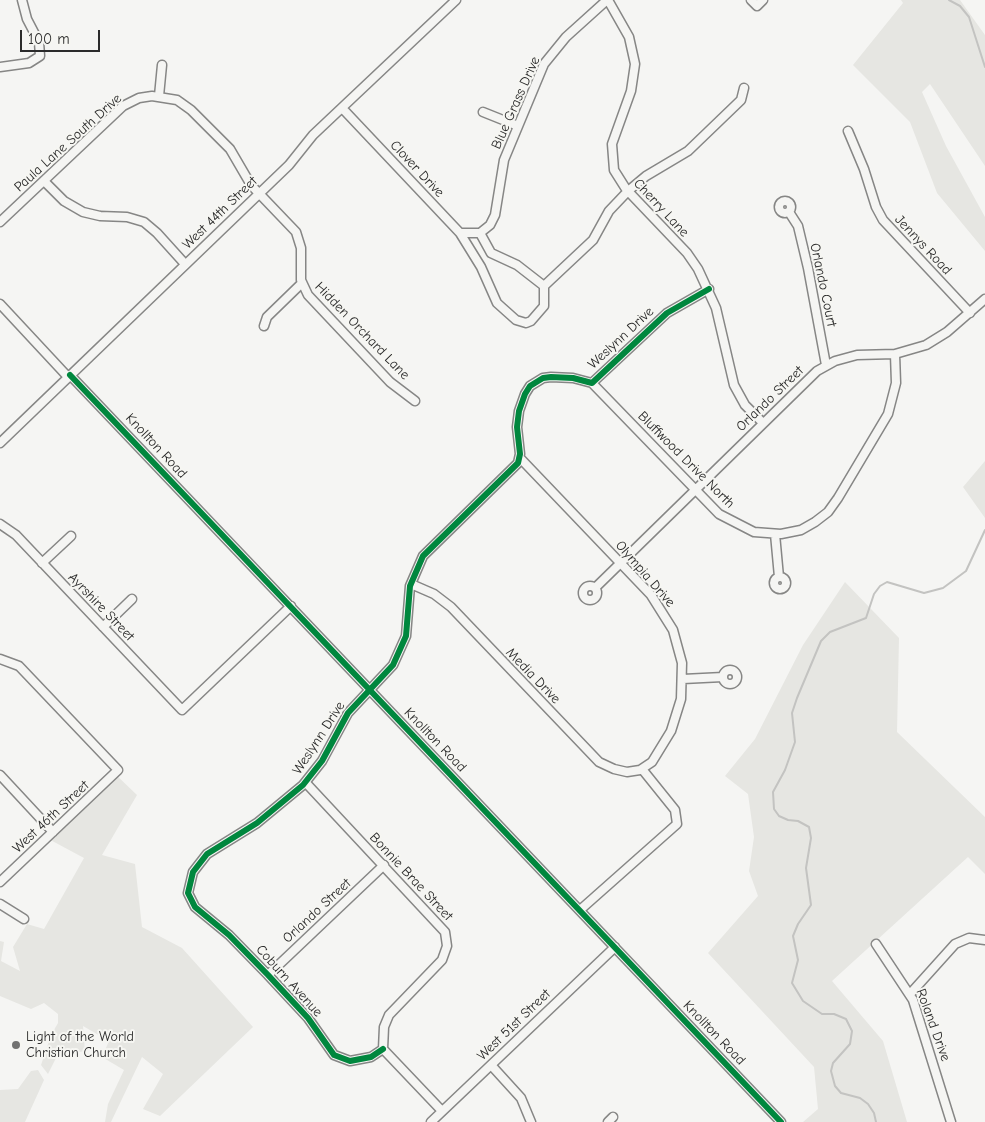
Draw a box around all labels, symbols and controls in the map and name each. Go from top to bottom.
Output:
scale bar [22,20,102,52]
text: 100 m [28,30,70,48]
street label: Blue Grass Drive [488,54,544,152]
street label: Paula Lane South Drive [11,90,125,196]
street label: Clover Drive [386,137,448,201]
street label: West 44th Street [179,173,261,253]
street label: Cherry Lane [630,175,692,241]
street label: Jennys Road [891,212,955,278]
street label: Orlando Court [806,242,840,328]
street label: Hidden Orchard Lane [311,279,413,383]
street label: Weslynn Drive [585,303,657,373]
street label: Orlando Street [733,363,807,435]
street label: Bluffwood Drive North [634,408,738,512]
street label: Knollton Road [122,410,190,482]
street label: Olympia Drive [612,537,678,611]
street label: Ayrshire Street [64,569,138,645]
street label: Media Drive [502,644,564,708]
street label: Weslynn Drive [289,698,349,778]
street label: Knollton Road [400,704,470,776]
street label: West 46th Street [9,777,93,857]
street label: Bonnie Brae Street [366,829,456,925]
street label: Orlando Street [279,875,355,947]
street label: Coburn Avenue [252,941,326,1021]
street label: West 51st Street [474,986,554,1064]
street label: Roland Drive [912,986,954,1064]
street label: Knollton Road [679,997,749,1069]
place label: Light of the World Christian Church [26,1029,134,1062]
marker: Light of the World Christian Church [10,1039,22,1051]

